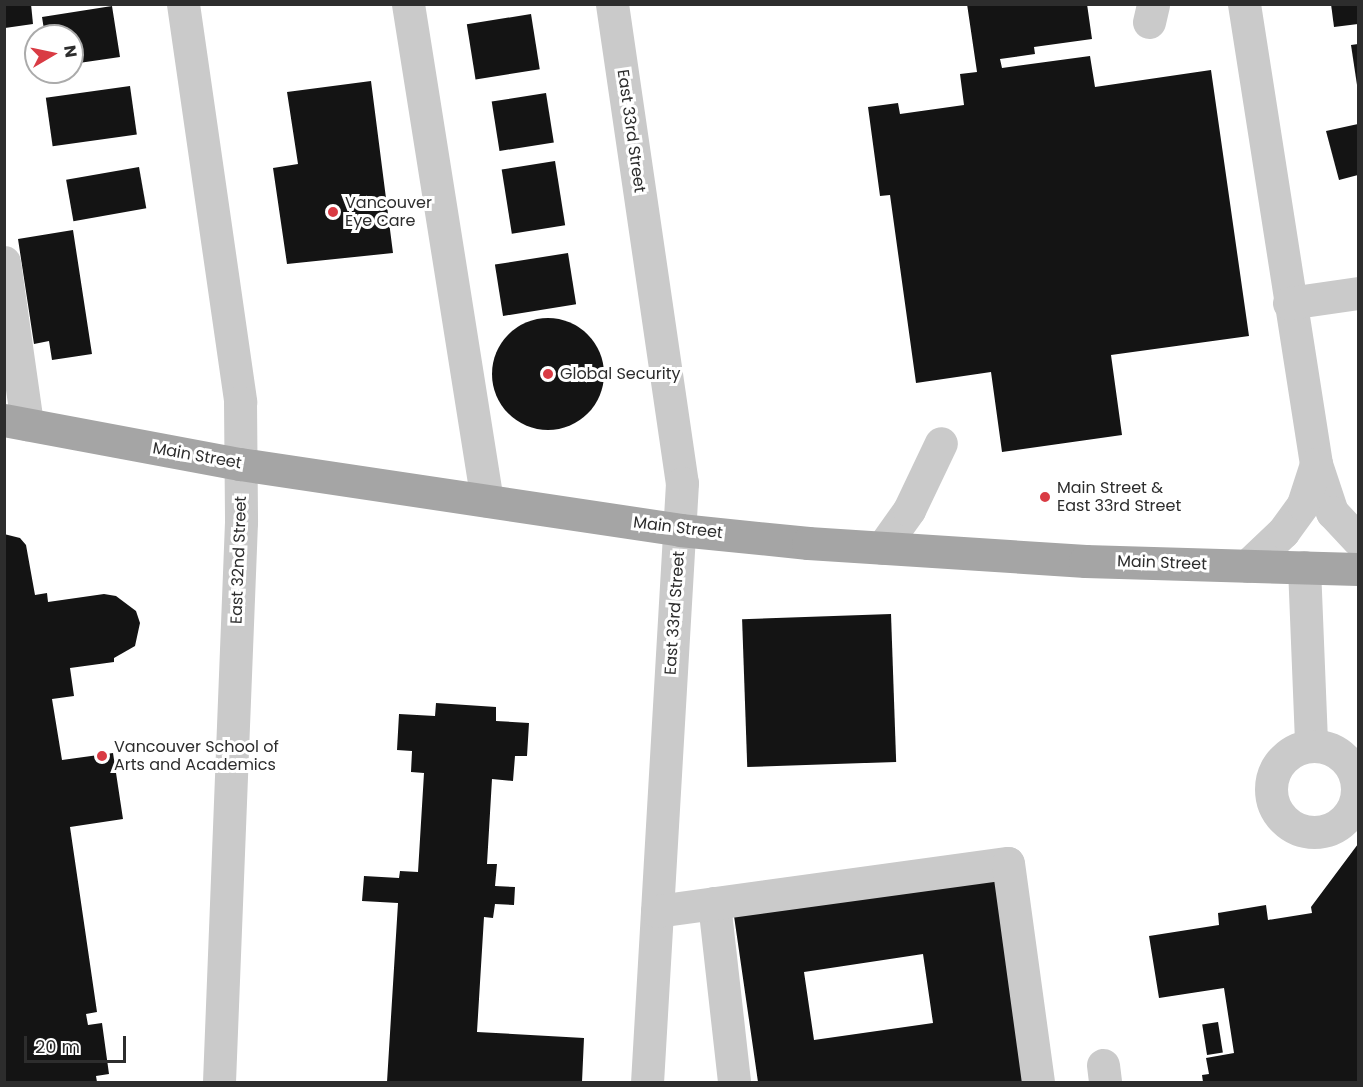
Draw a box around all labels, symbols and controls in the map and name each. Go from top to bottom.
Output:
north arrow [24,24,84,84]
text: N [58,44,83,59]
street label: East 33rd Street [613,68,649,194]
place label: Vancouver Eye Care [345,193,432,231]
marker: Vancouver Eye Care [326,205,340,219]
place label: Global Security [560,364,680,384]
marker: Global Security [541,367,555,381]
street label: Main Street [151,439,243,473]
place label: Main Street & East 33rd Street [1057,478,1181,516]
marker: Main Street & East 33rd Street [1038,490,1052,504]
street label: East 32nd Street [227,496,251,624]
street label: Main Street [632,513,724,543]
street label: East 33rd Street [661,550,689,676]
street label: Main Street [1117,552,1207,574]
place label: Vancouver School of Arts and Academics [114,737,279,775]
marker: Vancouver School of Arts and Academics [95,749,109,763]
scale bar [27,1024,129,1062]
text: 20 m [35,1034,80,1059]

